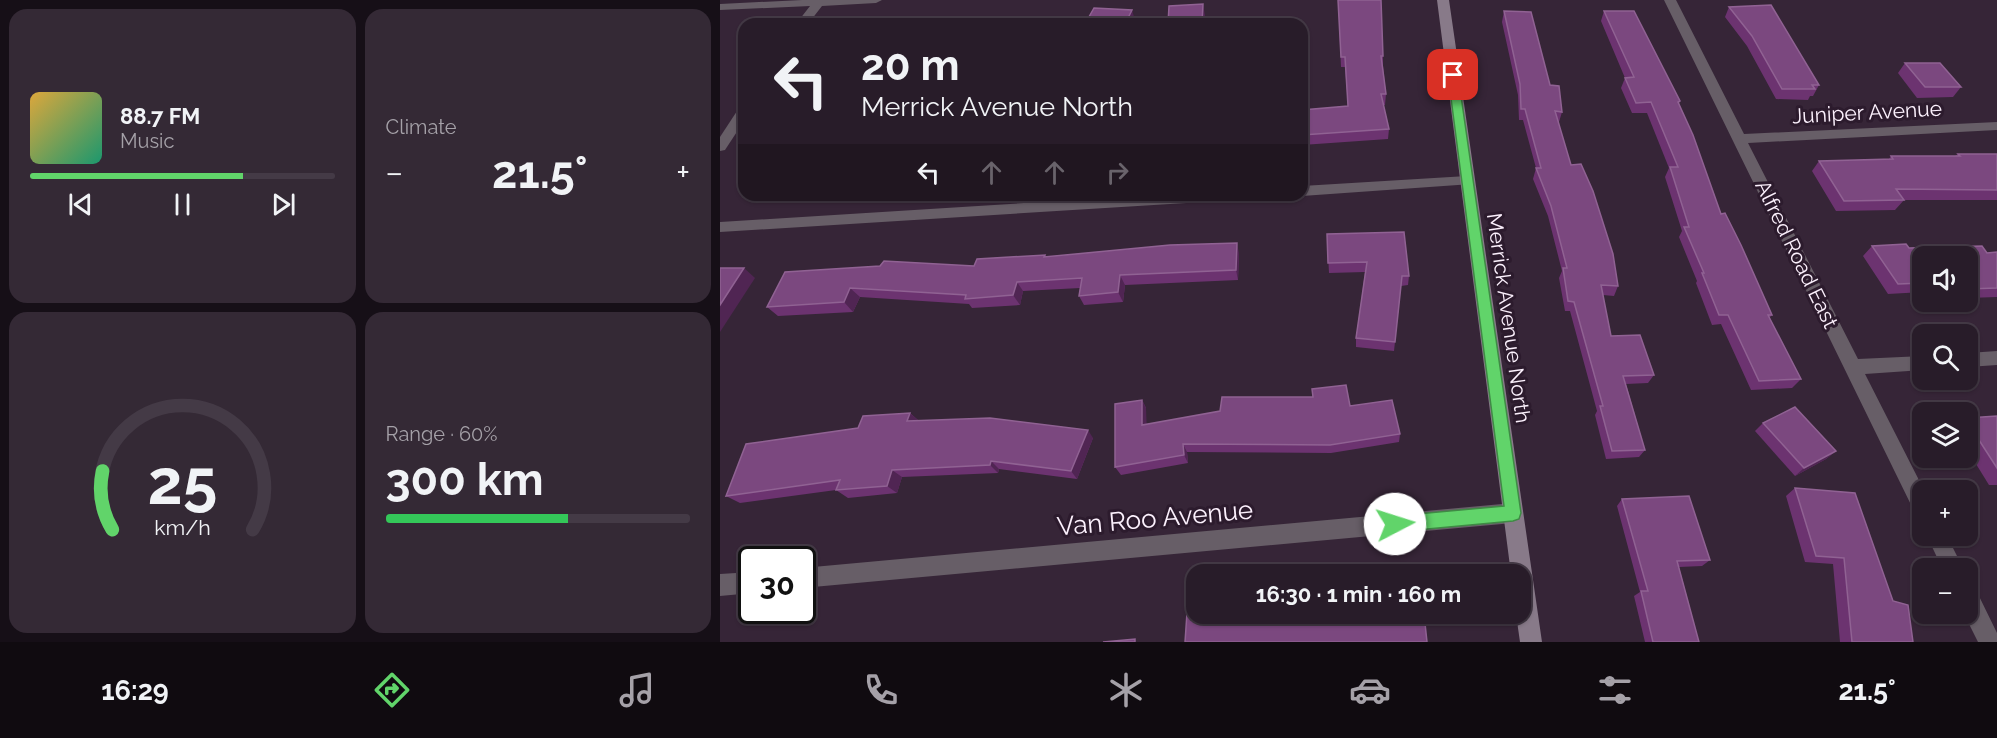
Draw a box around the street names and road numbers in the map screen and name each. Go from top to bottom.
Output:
street label: Juniper Avenue [1792,96,1942,128]
street label: Alfred Road East [1750,176,1844,332]
street label: Merrick Avenue North [1482,212,1536,424]
street label: Van Roo Avenue [1056,494,1254,542]

